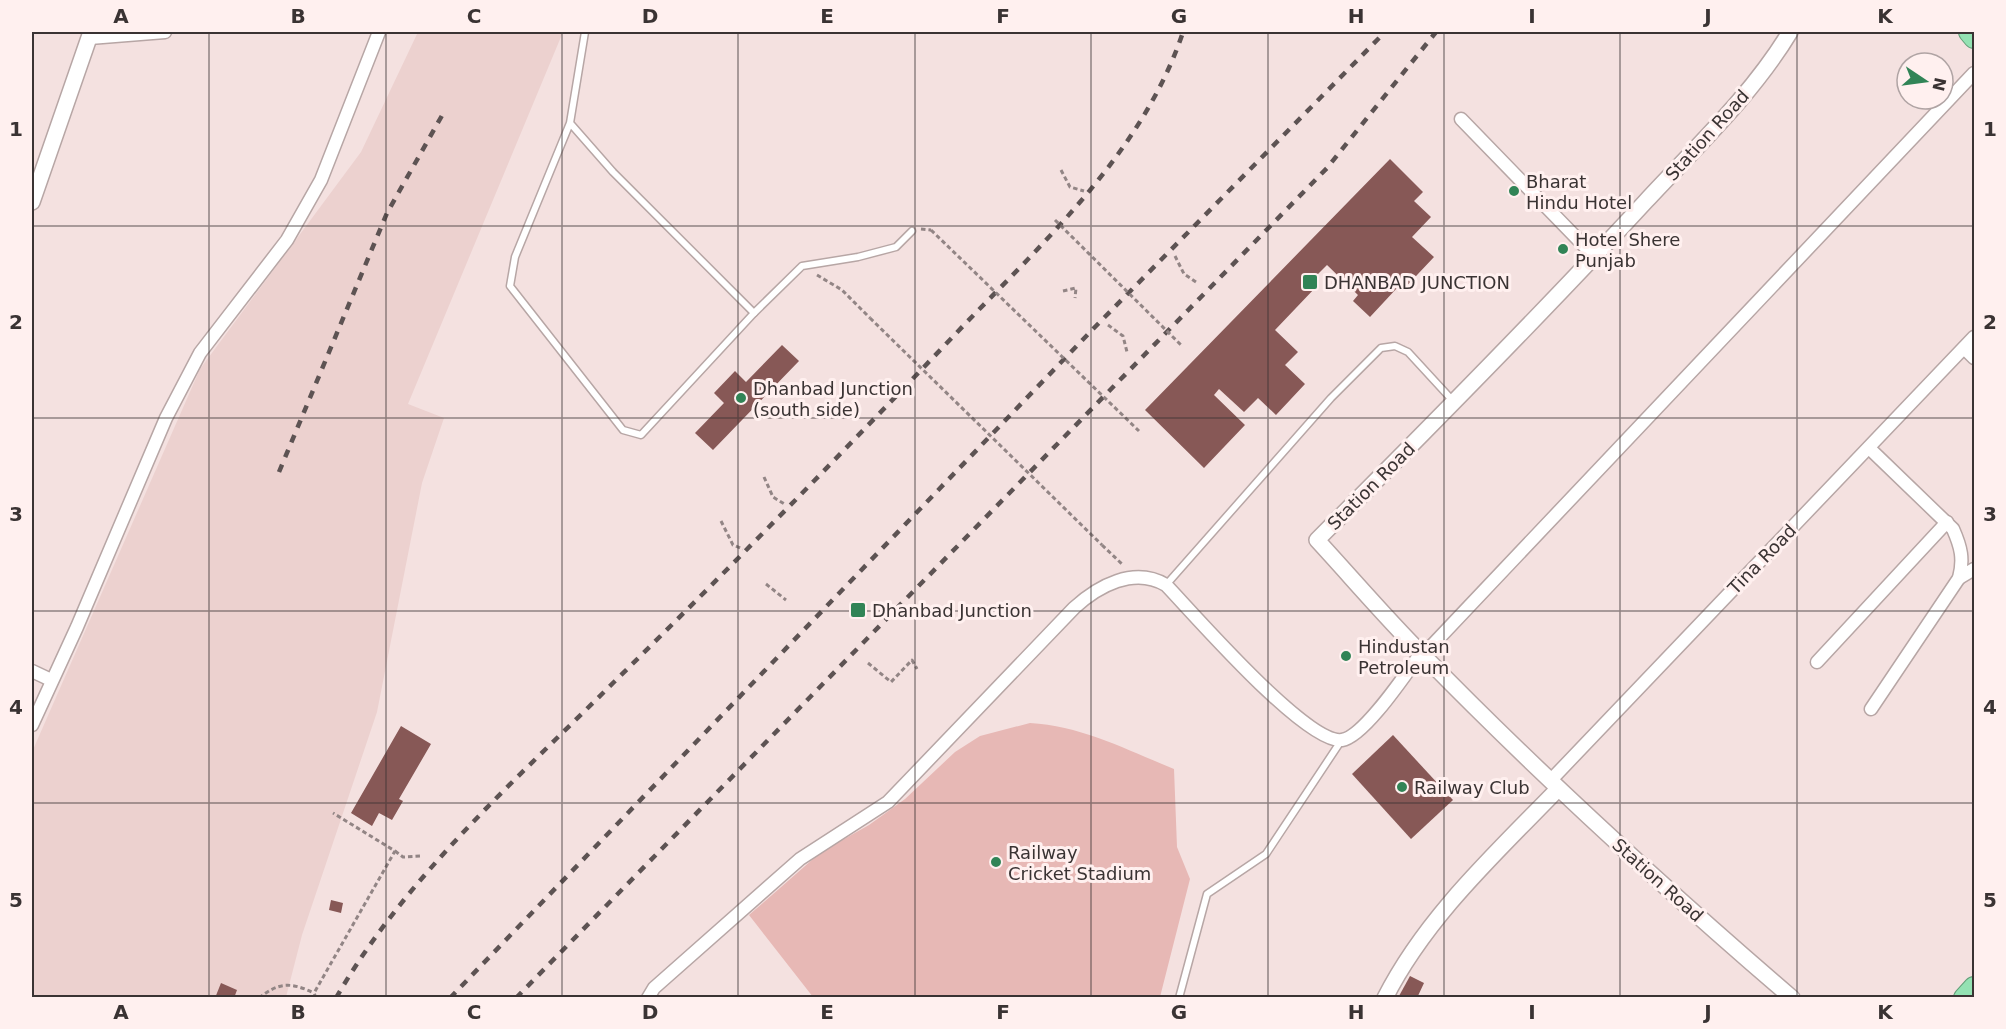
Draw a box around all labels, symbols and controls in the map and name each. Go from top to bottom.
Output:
text: A [113,4,129,28]
text: B [290,4,306,28]
text: C [467,4,481,28]
text: D [642,4,658,28]
text: E [820,4,834,28]
text: F [996,4,1010,28]
text: G [1171,4,1187,28]
text: H [1348,4,1364,28]
text: I [1528,4,1536,28]
text: J [1702,4,1712,28]
text: K [1877,4,1894,28]
north arrow [1895,51,1955,111]
text: N [1928,76,1950,93]
street label: Station Road [1661,85,1753,185]
text: 1 [9,117,23,141]
text: 1 [1983,117,1997,141]
place label: Bharat Hindu Hotel [1526,171,1632,213]
marker: Bharat Hindu Hotel [1507,184,1521,198]
place label: Hotel Shere Punjab [1575,229,1680,271]
marker: Hotel Shere Punjab [1556,242,1570,256]
place label: DHANBAD JUNCTION [1324,272,1510,293]
marker: DHANBAD JUNCTION [1301,273,1319,291]
text: 2 [9,310,23,334]
text: 2 [1983,310,1997,334]
place label: Dhanbad Junction (south side) [753,378,913,420]
marker: Dhanbad Junction (south side) [734,391,748,405]
street label: Station Road [1323,438,1419,534]
text: 3 [9,502,23,526]
text: 3 [1983,502,1997,526]
street label: Tina Road [1723,520,1800,599]
place label: Dhanbad Junction [872,600,1032,621]
marker: Dhanbad Junction [849,601,867,619]
place label: Hindustan Petroleum [1358,636,1450,678]
marker: Hindustan Petroleum [1339,649,1353,663]
text: 4 [9,695,23,719]
text: 4 [1983,695,1997,719]
place label: Railway Club [1414,777,1530,798]
marker: Railway Club [1395,780,1409,794]
street label: Station Road [1608,834,1708,926]
place label: Railway Cricket Stadium [1008,842,1151,884]
marker: Railway Cricket Stadium [989,855,1003,869]
text: 5 [9,888,23,912]
text: 5 [1983,888,1997,912]
text: A [113,1000,129,1024]
text: B [290,1000,306,1024]
text: C [467,1000,481,1024]
text: D [642,1000,658,1024]
text: E [820,1000,834,1024]
text: F [996,1000,1010,1024]
text: G [1171,1000,1187,1024]
text: H [1348,1000,1364,1024]
text: I [1528,1000,1536,1024]
text: J [1702,1000,1712,1024]
text: K [1877,1000,1894,1024]

